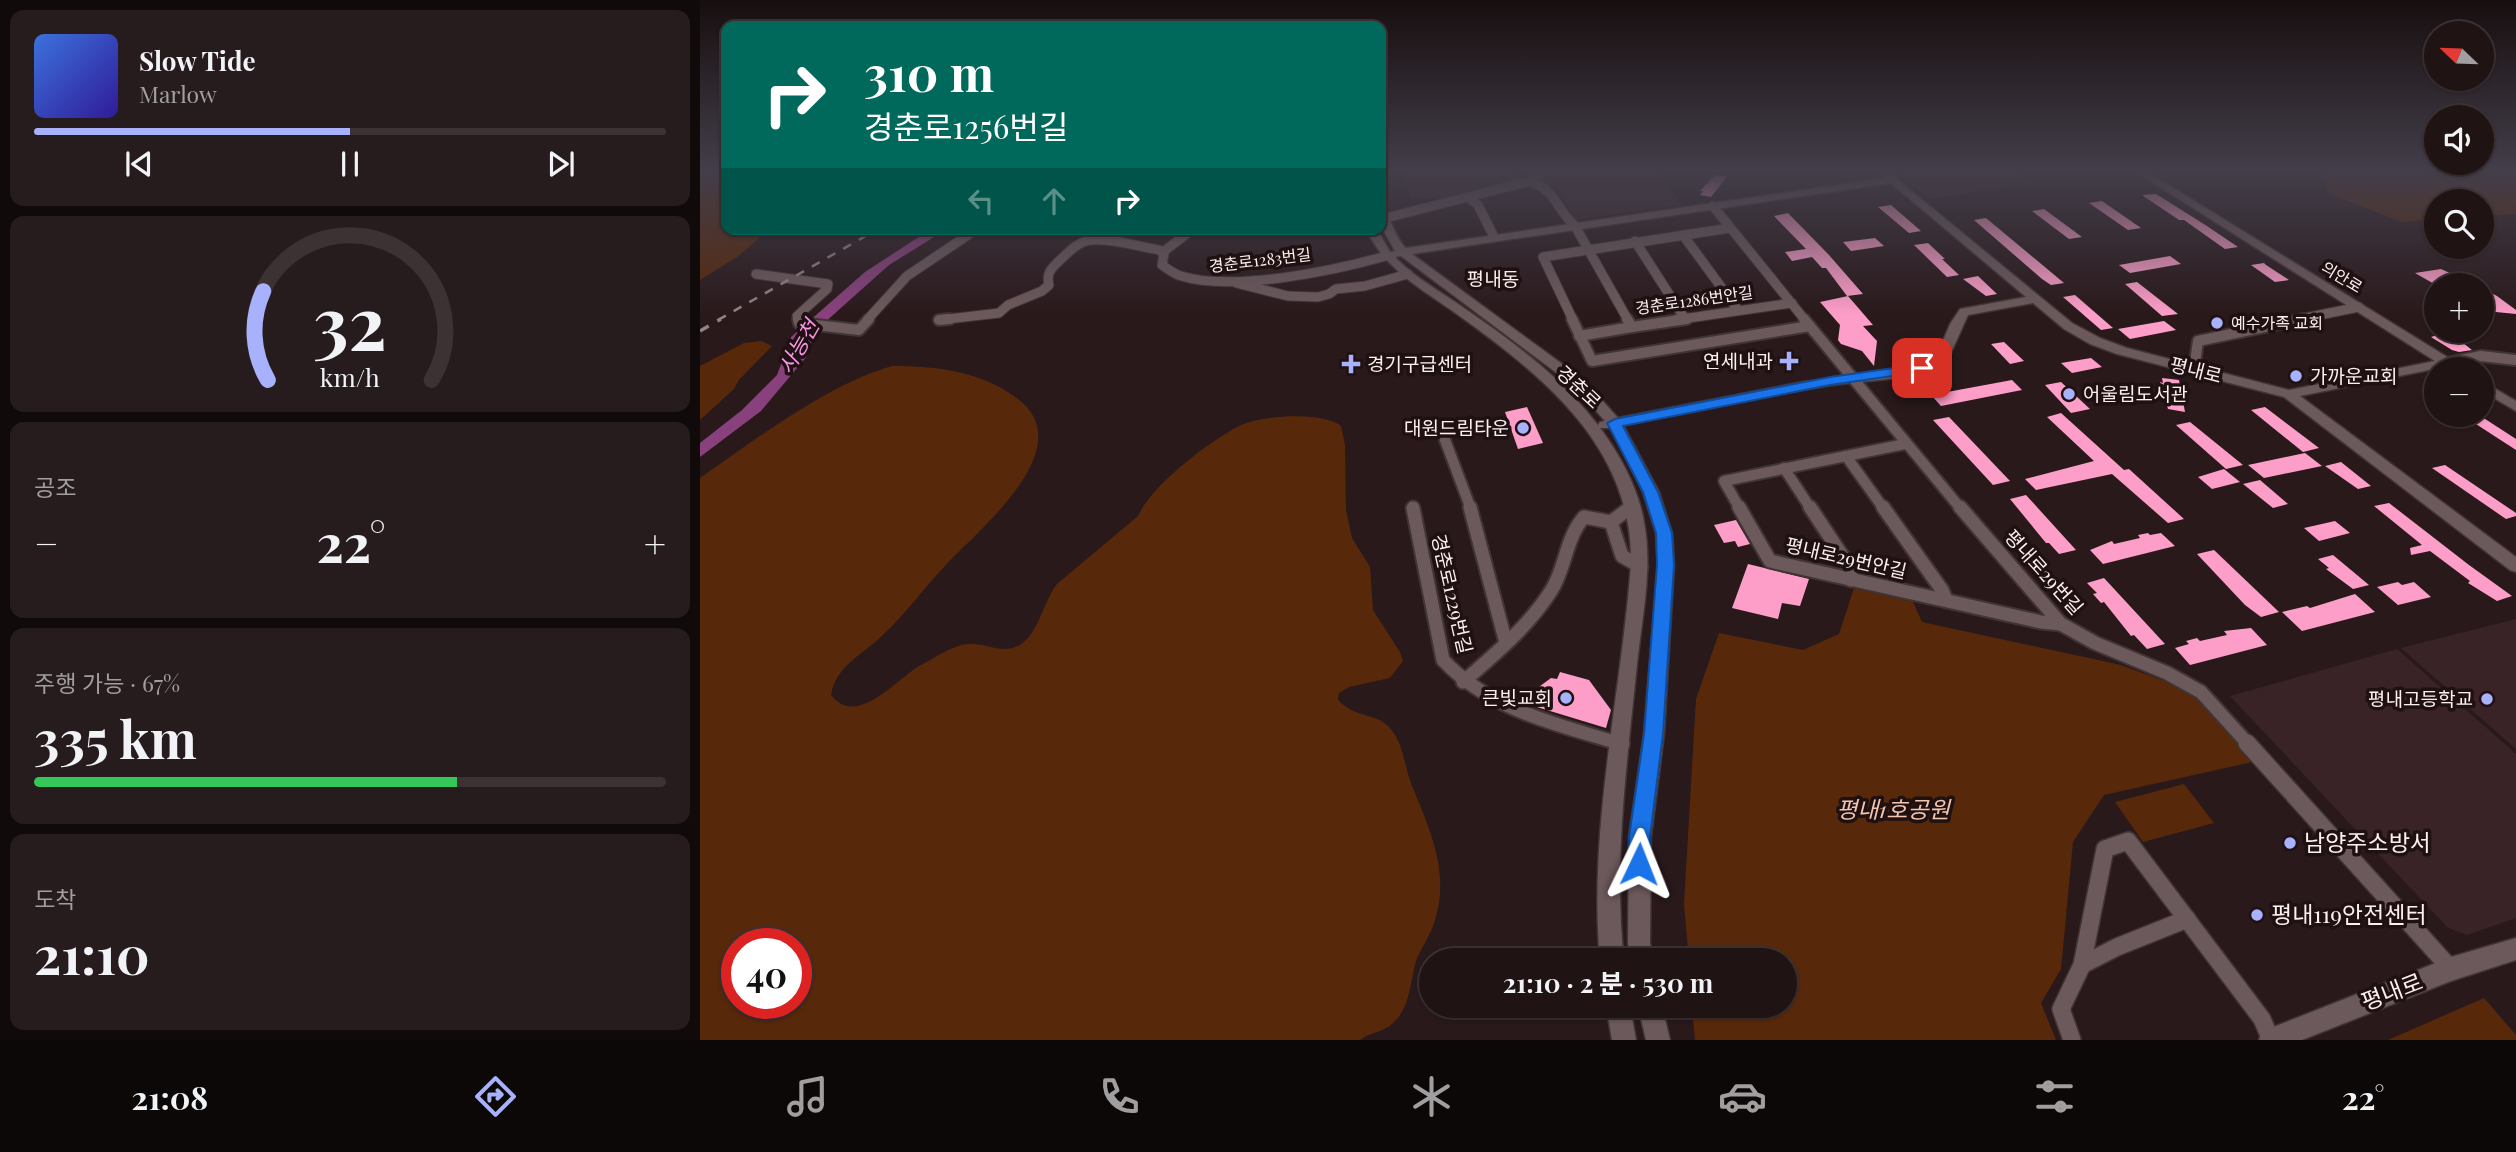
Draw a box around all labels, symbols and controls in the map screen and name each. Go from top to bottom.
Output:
north arrow [2424,21,2494,91]
map controls [2424,21,2494,427]
text: 310 m [864,39,994,104]
text: Slow Tide [139,43,256,78]
icon: right [749,49,840,140]
text: Marlow [139,78,217,109]
text: 경춘로1256번길 [864,104,1068,147]
button: sound [2424,105,2494,175]
icon: previous [120,145,158,183]
icon: pause [331,145,369,183]
icon: next [542,145,580,183]
icon: left [962,182,1000,220]
icon: ahead [1035,182,1073,220]
icon: right [1108,182,1146,220]
button: search [2424,189,2494,259]
street label: 경춘로1283번길 [1208,243,1312,276]
street label: 의안로 [2318,256,2367,297]
district label: 평내동 [1467,265,1519,291]
text: 32 [313,271,387,368]
button: + [2424,273,2494,343]
street label: 경춘로1286번안길 [1634,281,1754,318]
water label: 사능천 [771,312,825,378]
place label: 예수가족 교회 [2231,312,2323,333]
marker: 예수가족 교회 [2209,315,2225,331]
pin [1892,338,1952,398]
place label: 연세내과 [1703,347,1773,373]
icon: arrive [1903,349,1941,387]
place label: 경기구급센터 [1367,350,1472,376]
street label: 평내로 [2168,350,2225,388]
marker: 연세내과 [1779,351,1799,371]
marker: 경기구급센터 [1341,354,1361,374]
button: − [2424,357,2494,427]
street label: 경춘로 [1552,359,1608,414]
text: km/h [320,360,380,393]
place label: 가까운교회 [2310,362,2397,388]
marker: 가까운교회 [2288,368,2304,384]
place label: 어울림도서관 [2083,380,2188,406]
marker: 어울림도서관 [2061,386,2077,402]
place label: 대원드림타운 [1404,414,1509,440]
marker: 대원드림타운 [1515,420,1531,436]
text: 공조 [34,471,76,502]
text: 22° [317,507,386,576]
text: − [34,517,59,568]
text: + [644,517,666,568]
street label: 평내로29번길 [2000,523,2090,619]
street label: 평내로29번안길 [1783,530,1909,584]
street label: 경춘로1229번길 [1427,531,1479,656]
text: 주행 가능 · 67% [34,667,180,698]
place label: 큰빛교회 [1482,684,1552,710]
place label: 평내고등학교 [2368,685,2473,711]
marker: 큰빛교회 [1558,690,1574,706]
marker: 평내고등학교 [2479,691,2495,707]
text: 335 km [34,703,197,772]
park label: 평내1호공원 [1836,793,1952,824]
place label: 남양주소방서 [2304,826,2431,857]
position arrow [1602,827,1676,901]
marker: 남양주소방서 [2282,835,2298,851]
text: 도착 [34,883,76,914]
place label: 평내119안전센터 [2271,898,2427,929]
marker: 평내119안전센터 [2249,907,2265,923]
text: 21:10 [34,919,150,988]
speed limit sign: 40 [721,928,812,1019]
text: 21:10 · 2 분 · 530 m [1503,965,1713,1000]
street label: 평내로 [2356,965,2427,1016]
icon: directions [471,1072,520,1121]
icon: music [783,1072,832,1121]
icon: phone [1095,1072,1144,1121]
icon: climate [1407,1072,1456,1121]
icon: car [1718,1072,1767,1121]
icon: filters [2030,1072,2079,1121]
text: 21:08 [131,1075,208,1118]
text: 22° [2342,1075,2385,1118]

